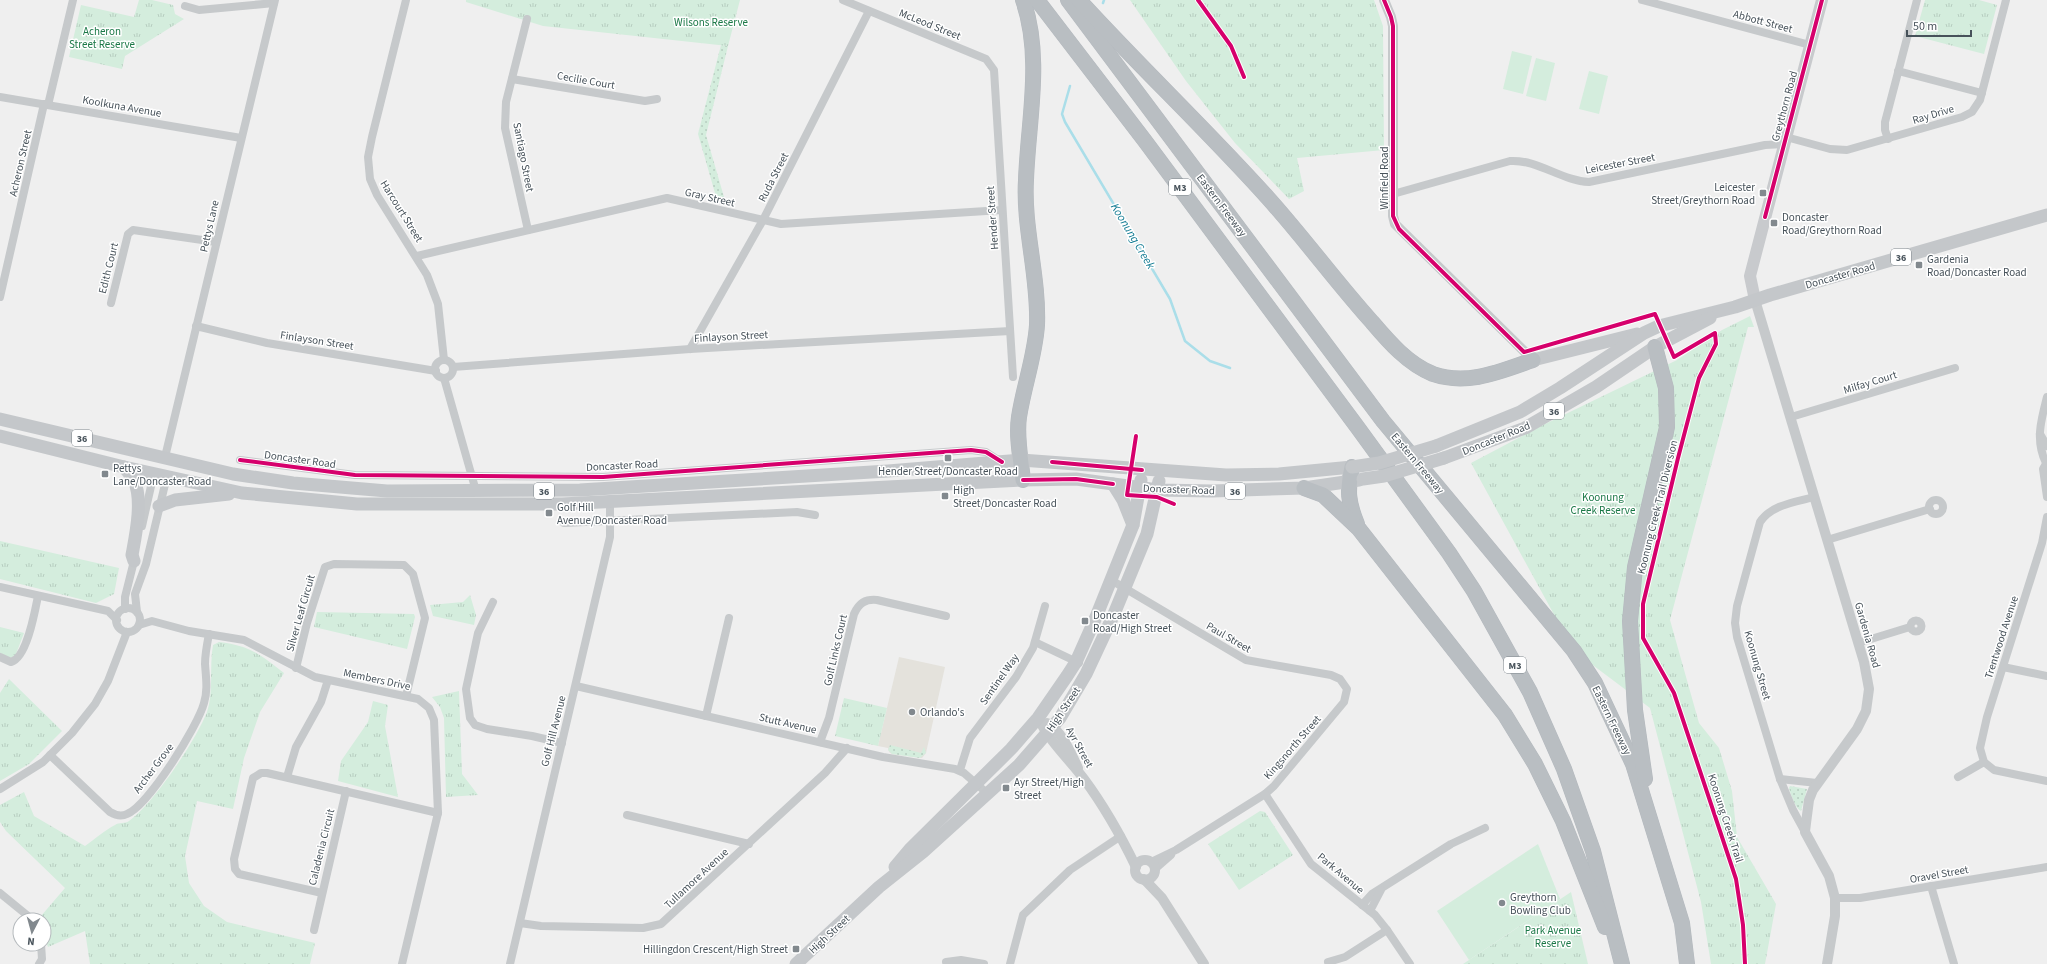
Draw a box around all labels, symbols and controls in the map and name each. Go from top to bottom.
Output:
street label: McLeod Street [897,5,963,44]
street label: Abbott Street [1732,6,1794,37]
scale bar [1907,12,1971,38]
park label: Wilsons Reserve [674,15,748,30]
text: 50 m [1913,18,1937,35]
park label: Acheron Street Reserve [69,24,136,52]
street label: Cecilie Court [556,68,616,93]
street label: Greythorn Road [1768,69,1801,143]
street label: Koolkuna Avenue [81,92,163,121]
street label: Ray Drive [1910,101,1956,128]
street label: Santiago Street [509,121,538,193]
street label: Acheron Street [6,128,35,198]
street label: Winfield Road [1377,146,1392,210]
street label: Leicester Street [1584,149,1656,178]
street label: Ruda Street [755,150,792,205]
street label: Eastern Freeway [1193,171,1250,240]
street label: Harcourt Street [377,177,427,245]
road number: M3 [1169,179,1191,195]
place label: Leicester Street/Greythorn Road [1651,180,1755,208]
street label: Gray Street [683,184,737,211]
street label: Hender Street [983,185,1002,250]
marker: Leicester Street/Greythorn Road [1758,188,1768,198]
street label: Pettys Lane [196,198,223,254]
water label: Koonung Creek [1106,200,1159,273]
place label: Doncaster Road/Greythorn Road [1782,210,1882,238]
marker: Doncaster Road/Greythorn Road [1769,218,1779,228]
street label: Edith Court [95,241,122,295]
road number: 36 [1891,249,1911,265]
place label: Gardenia Road/Doncaster Road [1927,252,2027,280]
street label: Doncaster Road [1803,258,1877,293]
marker: Gardenia Road/Doncaster Road [1914,260,1924,270]
street label: Finlayson Street [279,327,355,354]
street label: Finlayson Street [694,327,769,346]
street label: Milfay Court [1842,367,1899,398]
road number: 36 [1544,403,1564,419]
street label: Doncaster Road [1460,418,1532,459]
road number: 36 [72,430,92,446]
street label: Eastern Freeway [1388,430,1448,497]
street label: Koonung Creek Trail Diversion [1634,438,1681,576]
street label: Doncaster Road [263,447,337,472]
marker: Hender Street/Doncaster Road [943,453,953,463]
street label: Doncaster Road [586,456,658,475]
place label: Pettys Lane/Doncaster Road [113,461,211,489]
place label: Hender Street/Doncaster Road [878,464,1018,479]
marker: Pettys Lane/Doncaster Road [100,469,110,479]
street label: Doncaster Road [1143,481,1215,498]
road number: 36 [534,483,554,499]
place label: High Street/Doncaster Road [953,483,1057,511]
road number: 36 [1225,483,1245,499]
park label: Koonung Creek Reserve [1571,490,1636,518]
marker: High Street/Doncaster Road [940,491,950,501]
place label: Golf Hill Avenue/Doncaster Road [557,500,667,528]
marker: Golf Hill Avenue/Doncaster Road [544,508,554,518]
street label: Silver Leaf Circuit [282,573,319,653]
street label: Trentwood Avenue [1981,593,2022,681]
street label: Gardenia Road [1851,601,1884,670]
place label: Doncaster Road/High Street [1093,608,1172,636]
street label: Golf Links Court [820,613,851,687]
marker: Doncaster Road/High Street [1080,616,1090,626]
street label: Paul Street [1203,618,1254,657]
street label: Koonung Street [1740,629,1775,702]
street label: Sentinel Way [976,651,1023,708]
road number: M3 [1504,657,1526,673]
street label: Members Drive [342,665,413,694]
street label: Eastern Freeway [1588,683,1635,757]
street label: High Street [1043,684,1084,735]
street label: Golf Hill Avenue [537,694,570,768]
place label: Orlando's [920,705,965,720]
marker: Orlando's [907,707,917,717]
street label: Stutt Avenue [758,710,819,738]
street label: Kingsnorth Street [1260,712,1325,783]
street label: Ayr Street [1062,724,1097,771]
street label: Archer Grove [130,740,178,796]
street label: Koonung Creek Trail [1704,772,1747,865]
place label: Ayr Street/High Street [1014,775,1084,803]
marker: Ayr Street/High Street [1001,783,1011,793]
street label: Caladenia Circuit [305,807,338,887]
street label: Tullamore Avenue [661,844,732,912]
street label: Park Avenue [1314,849,1368,898]
street label: Oravel Street [1908,862,1970,887]
place label: Greythorn Bowling Club [1510,890,1571,918]
marker: Greythorn Bowling Club [1497,898,1507,908]
street label: High Street [806,911,853,957]
north arrow [12,912,52,952]
park label: Park Avenue Reserve [1525,923,1582,951]
text: N [27,934,35,949]
place label: Hillingdon Crescent/High Street [643,942,788,957]
marker: Hillingdon Crescent/High Street [791,944,801,954]

